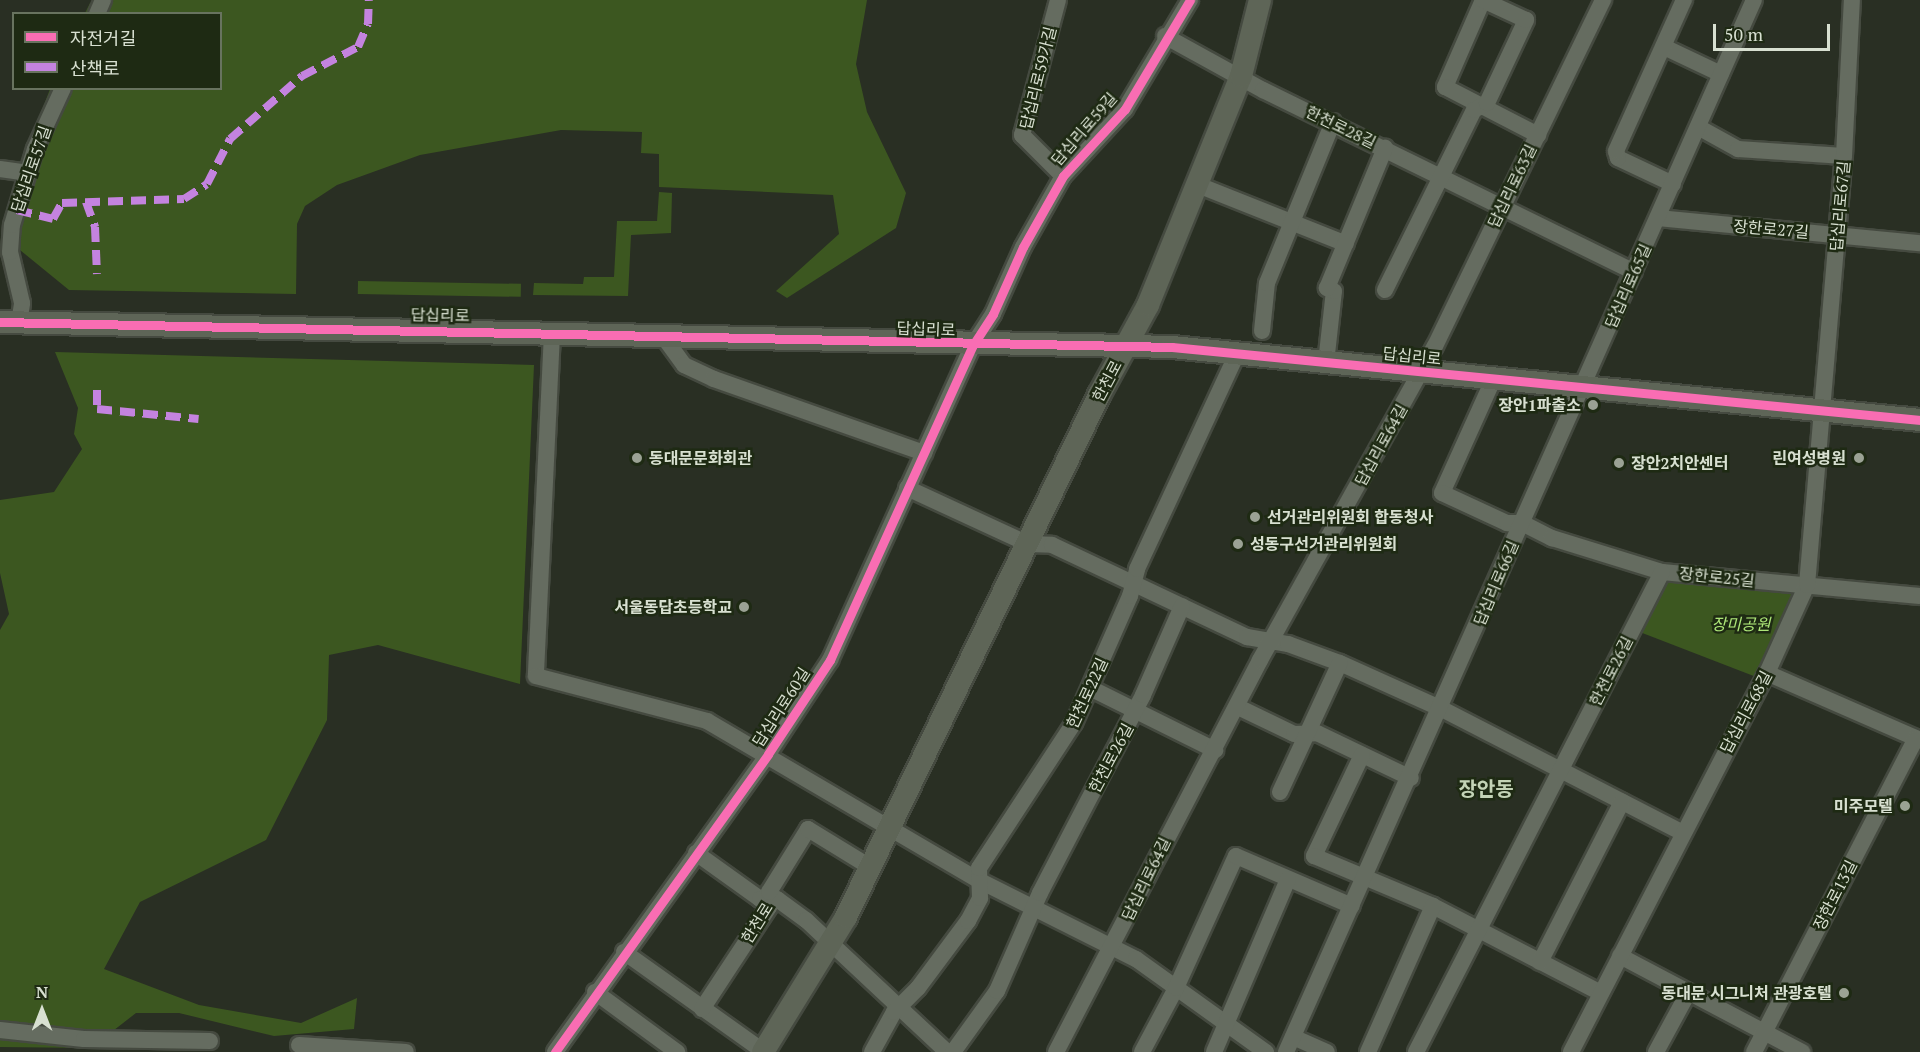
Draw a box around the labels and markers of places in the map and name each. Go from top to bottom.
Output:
place label: 장안1파출소 [1498,395,1581,415]
marker: 장안1파출소 [1586,398,1600,412]
place label: 동대문문화회관 [649,448,752,468]
place label: 린여성병원 [1772,448,1846,468]
marker: 린여성병원 [1850,449,1868,467]
marker: 동대문문화회관 [630,451,644,465]
place label: 장안2치안센터 [1631,453,1728,473]
marker: 장안2치안센터 [1612,456,1626,470]
place label: 선거관리위원회 합동청사 [1267,507,1433,527]
marker: 선거관리위원회 합동청사 [1248,510,1262,524]
place label: 성동구선거관리위원회 [1250,534,1397,554]
marker: 성동구선거관리위원회 [1231,537,1245,551]
place label: 서울동답초등학교 [614,597,732,617]
marker: 서울동답초등학교 [737,600,751,614]
place label: 미주모텔 [1834,796,1893,816]
marker: 미주모텔 [1898,799,1912,813]
place label: 동대문 시그니처 관광호텔 [1661,983,1832,1003]
marker: 동대문 시그니처 관광호텔 [1837,986,1851,1000]

